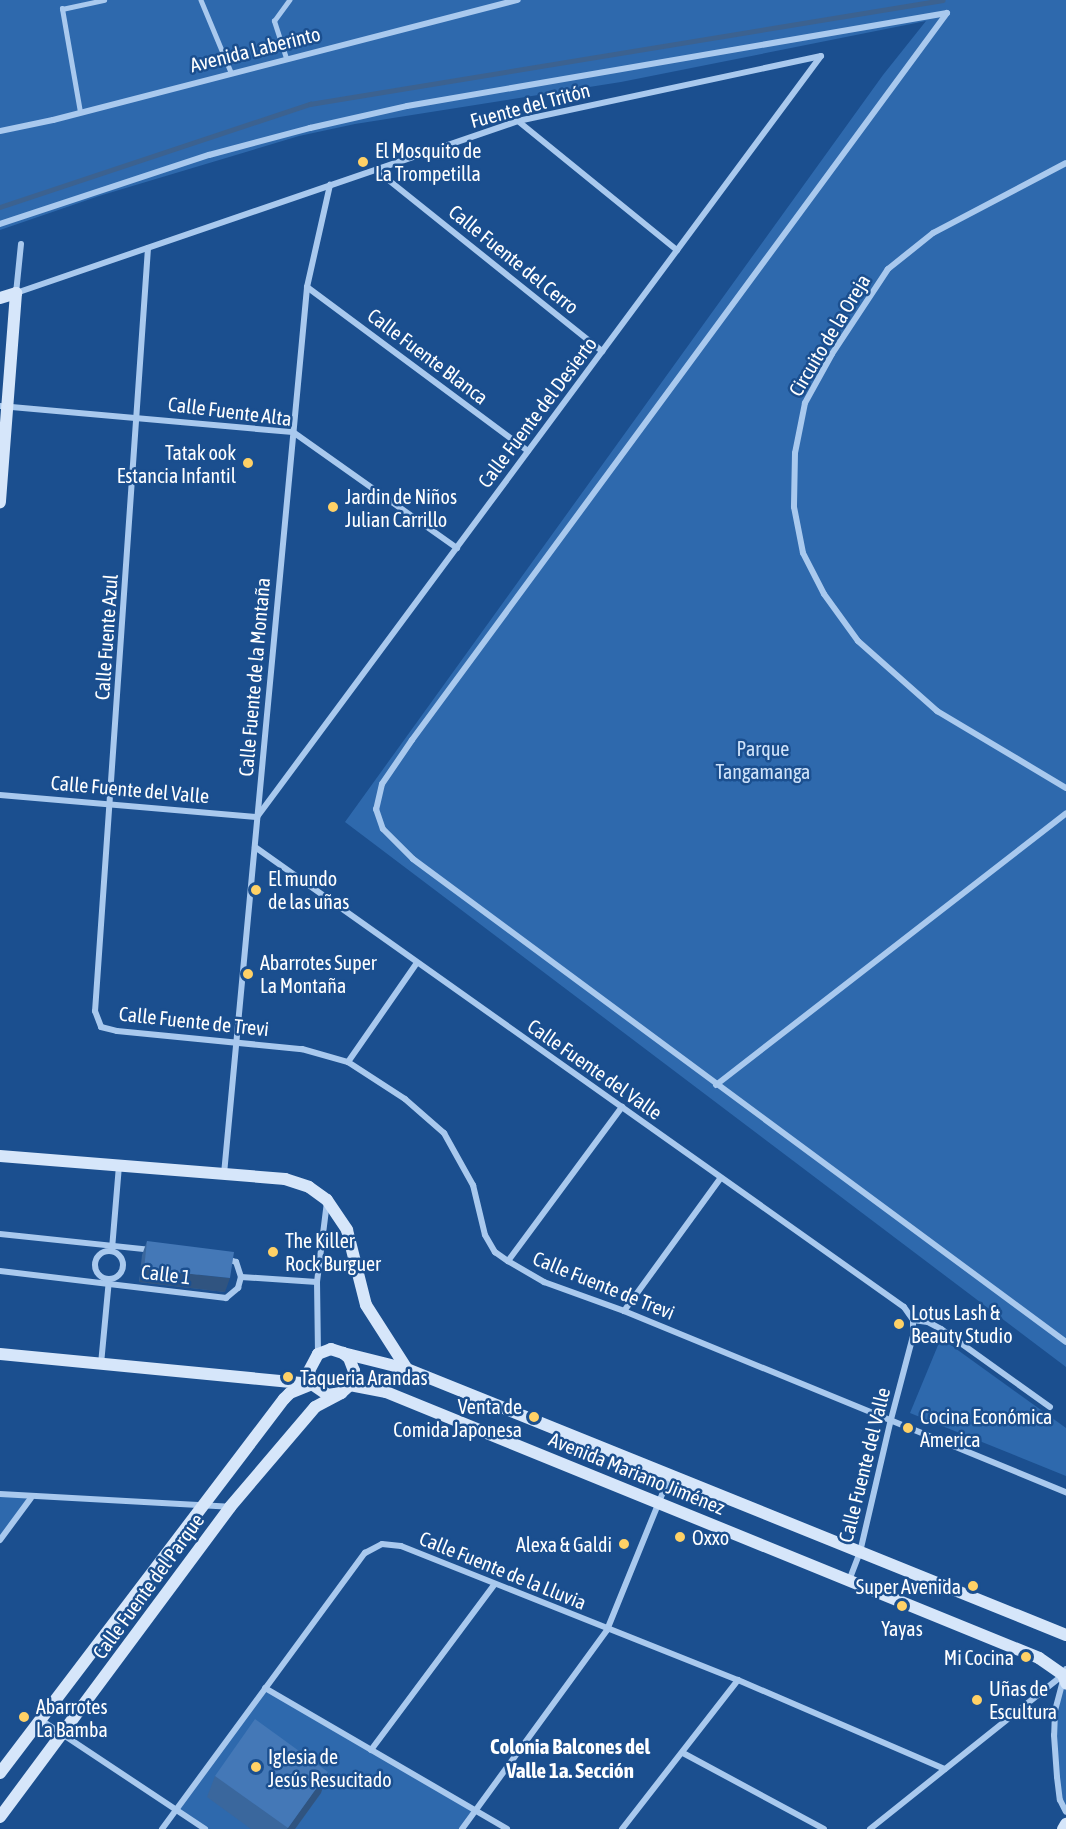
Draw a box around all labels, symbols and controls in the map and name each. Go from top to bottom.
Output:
street label: Avenida Laberinto [187,21,323,77]
street label: Fuente del Tritón [467,77,593,133]
place label: El Mosquito de La Trompetilla [375,138,481,185]
marker: El Mosquito de La Trompetilla [356,155,370,169]
street label: Calle Fuente del Cerro [444,199,584,319]
street label: Circuito de la Oreja [783,270,875,400]
street label: Calle Fuente Blanca [363,303,493,409]
street label: Calle Fuente del Desierto [473,332,601,492]
street label: Calle Fuente Alta [167,392,293,430]
place label: Tatak ook Estancia Infantil [117,440,236,487]
marker: Tatak ook Estancia Infantil [241,456,255,470]
place label: Jardin de Niños Julian Carrillo [345,484,457,531]
marker: Jardin de Niños Julian Carrillo [326,500,340,514]
street label: Calle Fuente Azul [90,573,122,701]
street label: Calle Fuente de la Montaña [233,577,275,777]
park label: Parque Tangamanga [716,736,810,783]
street label: Calle Fuente del Valle [50,770,210,808]
place label: El mundo de las uñas [268,867,349,914]
marker: El mundo de las uñas [249,883,263,897]
place label: Abarrotes Super La Montaña [260,951,377,998]
marker: Abarrotes Super La Montaña [241,967,255,981]
street label: Calle Fuente de Trevi [118,1001,270,1041]
street label: Calle Fuente del Valle [523,1014,667,1124]
place label: The Killer Rock Burguer [285,1228,381,1275]
marker: The Killer Rock Burguer [266,1245,280,1259]
street label: Calle Fuente de Trevi [530,1246,678,1324]
street label: Calle 1 [140,1259,192,1289]
place label: Lotus Lash & Beauty Studio [911,1300,1013,1347]
marker: Lotus Lash & Beauty Studio [892,1317,906,1331]
place label: Taqueria Arandas [300,1365,428,1389]
marker: Taqueria Arandas [281,1370,295,1384]
street label: Calle Fuente del Valle [833,1385,895,1545]
place label: Venta de Comida Japonesa [393,1394,522,1441]
place label: Cocina Económica America [920,1404,1052,1451]
marker: Venta de Comida Japonesa [527,1410,541,1424]
marker: Cocina Económica America [901,1421,915,1435]
street label: Avenida Mariano Jiménez [546,1427,728,1519]
street label: Calle Fuente del Parque [87,1509,209,1663]
place label: Oxxo [692,1525,729,1549]
street label: Calle Fuente de la Lluvia [416,1526,590,1614]
marker: Oxxo [673,1530,687,1544]
place label: Alexa & Galdi [516,1532,612,1556]
marker: Alexa & Galdi [617,1537,631,1551]
place label: Super Avenida [856,1574,961,1598]
marker: Super Avenida [966,1579,980,1593]
marker: Yayas [895,1599,909,1613]
place label: Yayas [881,1616,923,1640]
place label: Mi Cocina [944,1645,1014,1669]
marker: Mi Cocina [1019,1650,1033,1664]
place label: Uñas de Escultura [989,1676,1057,1723]
marker: Uñas de Escultura [970,1693,984,1707]
place label: Abarrotes La Bamba [36,1694,108,1741]
marker: Abarrotes La Bamba [17,1710,31,1724]
district label: Colonia Balcones del Valle 1a. Sección [490,1733,650,1783]
place label: Iglesia de Jesús Resucitado [268,1744,392,1791]
marker: Iglesia de Jesús Resucitado [249,1760,263,1774]

